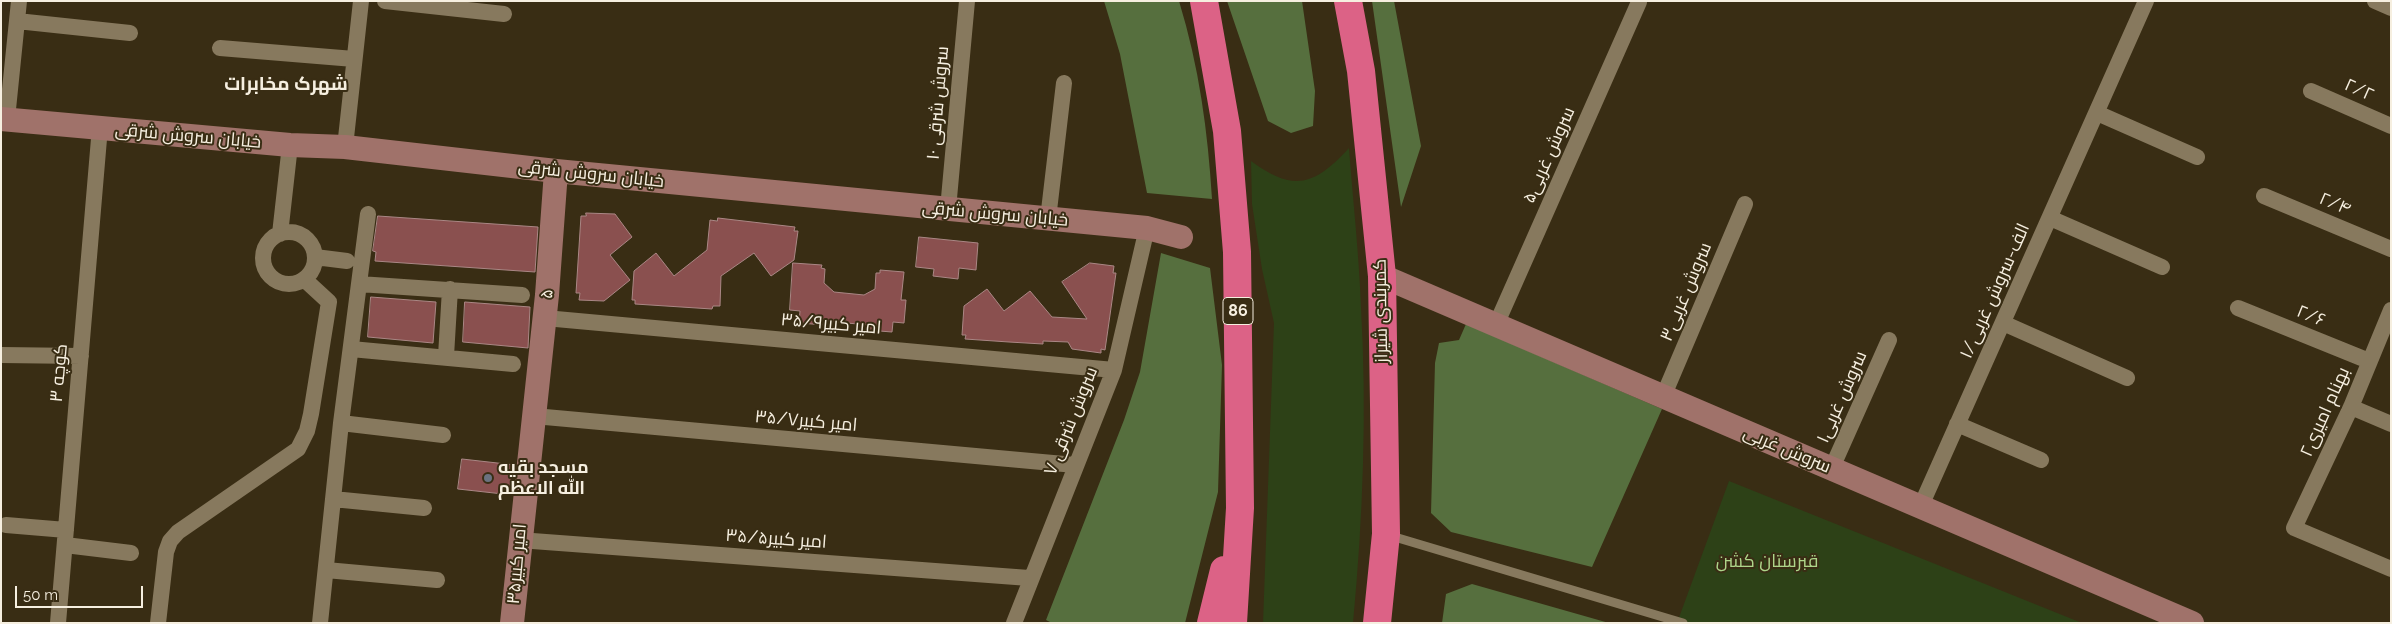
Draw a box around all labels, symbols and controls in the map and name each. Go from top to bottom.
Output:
street label: سروش شرقی ۱۰ [922,45,954,161]
district label: شهرک مخابرات [224,73,348,95]
street label: ۲/۲ [2341,74,2377,106]
street label: سروش غربی۵ [1518,104,1580,206]
street label: خیابان سروش شرقی [114,119,262,153]
street label: خیابان سروش شرقی [517,156,665,192]
street label: ۲/۴ [2316,188,2354,220]
street label: خیابان سروش شرقی [921,197,1069,231]
street label: ۱/الف-سروش غربی [1955,220,2035,362]
street label: سروش غربی۳ [1656,239,1716,345]
street label: کمربندی شیراز [1369,259,1393,363]
street label: ۵ [536,288,558,300]
road number: 86 [1223,298,1253,324]
street label: ۲/۶ [2294,301,2328,331]
street label: امیر کبیر۳۵/۹ [780,309,882,339]
street label: کوچه ۳ [46,343,72,403]
street label: سروش غربی۱ [1812,348,1872,446]
street label: سروش شرقی ۷ [1039,364,1103,478]
street label: بهنام امیری۲ [2296,364,2354,460]
street label: امیر کبیر۳۵/۷ [754,406,858,436]
street label: سروش غربی [1740,422,1834,478]
place label: مسجد بقیه الله الاعظم [498,457,589,499]
marker: مسجد بقیه الله الاعظم [482,472,494,484]
street label: امیر کبیر۳۵ [503,523,531,605]
street label: امیر کبیر۳۵/۵ [725,525,827,553]
park label: قبرستان کشن [1716,551,1818,573]
scale bar [18,576,145,608]
text: 50 m [23,586,58,604]

